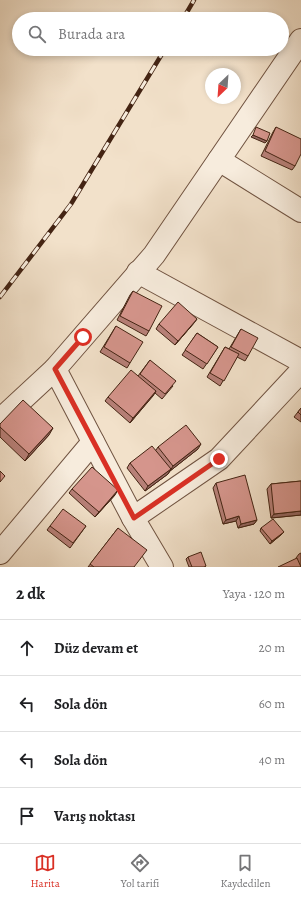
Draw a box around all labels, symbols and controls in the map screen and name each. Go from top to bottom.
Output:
search box [12,12,289,56]
icon: search [26,23,48,45]
text: Burada ara [58,24,125,44]
north arrow [205,68,241,104]
route start [74,328,92,346]
route end [210,450,228,468]
text: 2 dk [16,582,45,605]
text: Yaya · 120 m [223,585,285,602]
icon: ahead [16,637,38,659]
text: Düz devam et [54,638,138,658]
text: 20 m [259,639,285,656]
icon: left [16,693,38,715]
text: Sola dön [54,694,107,714]
text: 60 m [259,695,285,712]
icon: left [16,749,38,771]
text: Sola dön [54,750,107,770]
text: 40 m [259,751,285,768]
icon: arrive [16,805,38,827]
text: Varış noktası [54,806,135,826]
tab: Harita [31,852,60,891]
tab: Yol tarifi [121,852,159,891]
tab: Kaydedilen [221,852,270,891]

